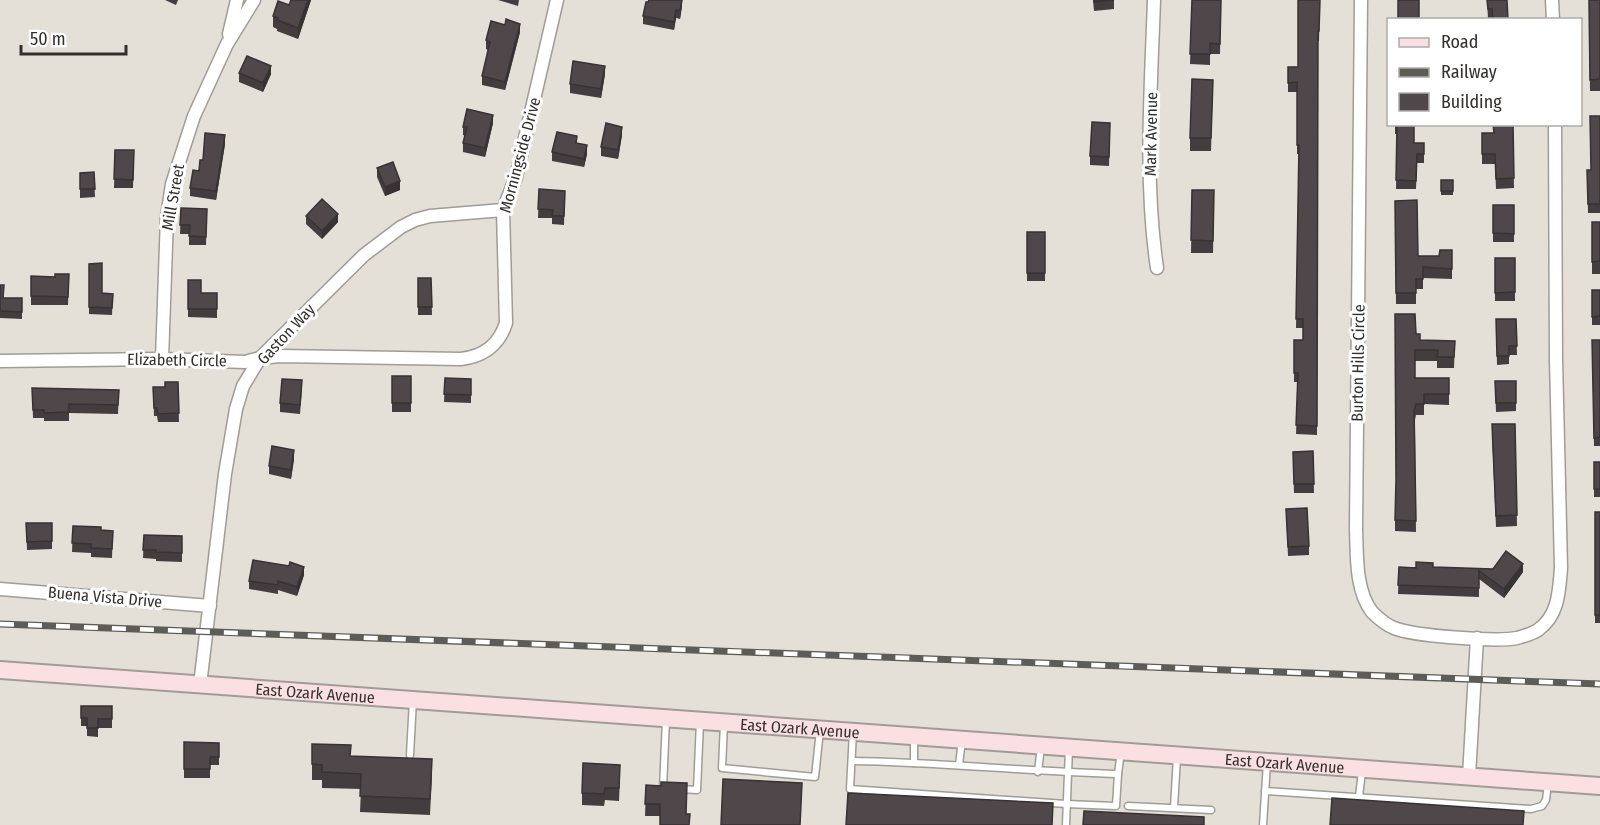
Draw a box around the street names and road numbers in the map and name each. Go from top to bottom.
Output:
street label: Mark Avenue [1141,92,1161,176]
street label: Morningside Drive [495,95,545,215]
street label: Mill Street [158,162,188,232]
street label: Gaston Way [253,299,319,368]
street label: Burton Hills Circle [1347,304,1369,422]
street label: Elizabeth Circle [127,350,227,370]
street label: Buena Vista Drive [47,583,163,611]
street label: East Ozark Avenue [255,679,376,707]
street label: East Ozark Avenue [740,714,860,742]
street label: East Ozark Avenue [1224,749,1345,777]

